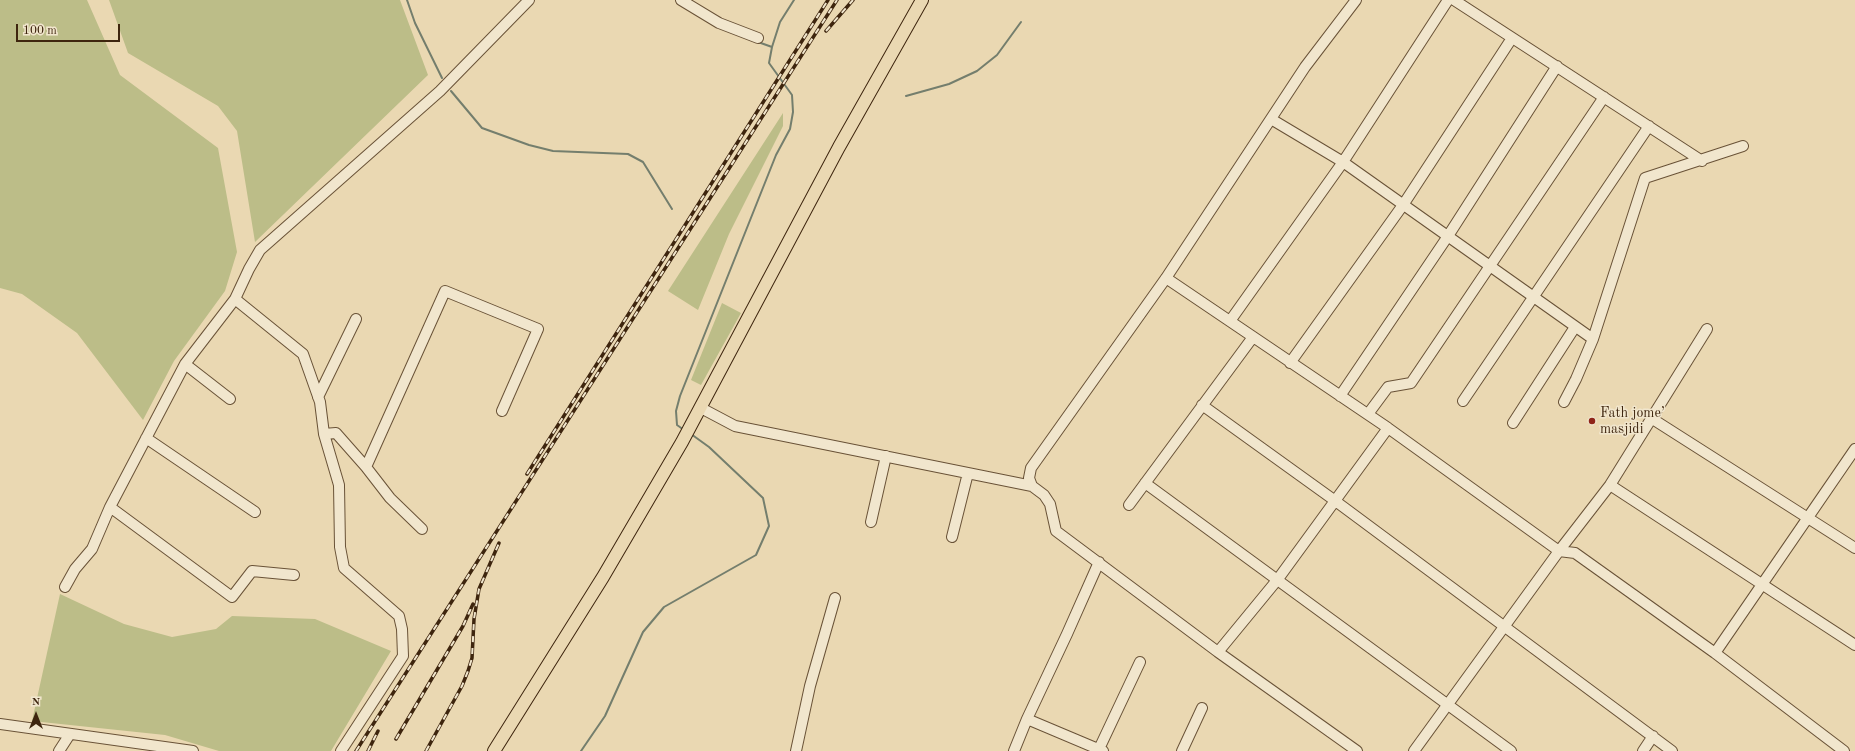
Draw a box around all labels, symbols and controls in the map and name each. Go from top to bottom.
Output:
scale bar [18,16,122,42]
text: 100 m [23,25,57,37]
place label: Fath jome’ masjidi [1600,405,1665,438]
marker: Fath jome’ masjidi [1587,416,1597,426]
north arrow [16,695,56,735]
text: N [32,697,40,708]

